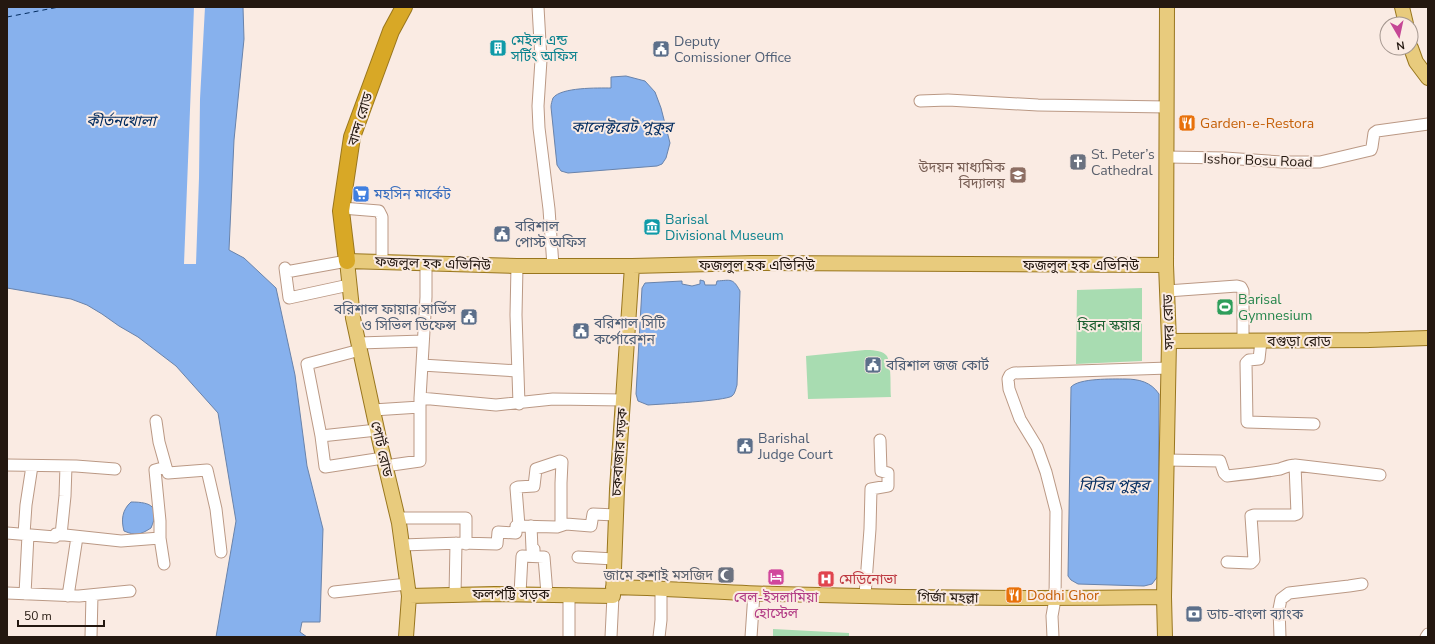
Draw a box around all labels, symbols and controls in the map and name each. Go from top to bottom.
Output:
north arrow [1379,16,1419,56]
place label: মেইল এন্ড সর্টিং অফিস [510,31,578,66]
place label: Deputy Comissioner Office [674,32,791,67]
text: N [1395,37,1406,53]
building icon: মেইল এন্ড সর্টিং অফিস [488,38,508,58]
public building icon: Deputy Comissioner Office [651,39,671,59]
street label: বান্দ রোড [343,89,378,149]
water label: কীর্তনখোলা [86,111,159,131]
restaurant icon: Garden-e-Restora [1177,113,1197,133]
place label: Garden-e-Restora [1200,114,1314,133]
water label: কালেক্টরেট পুকুর [571,117,676,137]
place label: St. Peter’s Cathedral [1091,145,1155,180]
street label: Isshor Bosu Road [1203,149,1313,172]
church icon: St. Peter’s Cathedral [1068,152,1088,172]
place label: উদয়ন মাধ্যমিক বিদ্যালয় [917,158,1006,193]
school or university icon: উদয়ন মাধ্যমিক বিদ্যালয় [1008,165,1028,185]
supermarket icon: মহসিন মার্কেট [351,184,371,204]
place label: মহসিন মার্কেট [373,185,451,204]
place label: Barisal Divisional Museum [665,210,784,245]
place label: বরিশাল পোস্ট অফিস [514,217,586,252]
museum icon: Barisal Divisional Museum [642,217,662,237]
public building icon: বরিশাল পোস্ট অফিস [492,224,512,244]
street label: ফজলুল হক এভিনিউ [374,252,492,275]
street label: ফজলুল হক এভিনিউ [698,256,816,275]
street label: ফজলুল হক এভিনিউ [1022,256,1140,275]
place label: Barisal Gymnesium [1238,290,1313,325]
street label: সদর রোড [1158,293,1179,351]
sports icon: Barisal Gymnesium [1215,297,1235,317]
place label: বরিশাল ফায়ার সার্ভিস ও সিভিল ডিফেন্স [333,300,457,335]
public building icon: বরিশাল ফায়ার সার্ভিস ও সিভিল ডিফেন্স [459,307,479,327]
place label: বরিশাল সিটি কর্পোরেশন [593,314,666,349]
park label: হিরন স্কয়ার [1077,316,1141,335]
public building icon: বরিশাল সিটি কর্পোরেশন [571,321,591,341]
street label: বগুড়া রোড [1266,332,1332,351]
public building icon: বরিশাল জজ কোর্ট [863,355,883,375]
place label: বরিশাল জজ কোর্ট [885,356,989,375]
street label: চকবাজার সড়ক [607,406,632,498]
street label: পোর্ট রোড [366,419,397,480]
place label: Barishal Judge Court [757,429,833,464]
public building icon: Barishal Judge Court [735,436,755,456]
water label: বিবির পুকুর [1079,475,1152,495]
mosque icon: জামে কশাই মসজিদ [716,565,736,585]
place label: জামে কশাই মসজিদ [603,566,713,585]
hotel icon: বেল-ইসলামিয়া হোস্টেল [766,567,786,587]
hospital icon: মেডিনোভা [816,569,836,589]
place label: মেডিনোভা [839,570,897,589]
street label: ফলপট্টি সড়ক [471,585,550,604]
restaurant icon: Dodhi Ghor [1004,585,1024,605]
place label: Dodhi Ghor [1027,586,1099,605]
street label: গির্জা মহল্লা [916,587,979,608]
place label: বেল-ইসলামিয়া হোস্টেল [734,588,819,623]
scale bar [18,602,104,628]
bank icon: ডাচ-বাংলা ব্যাংক [1184,604,1204,624]
place label: ডাচ-বাংলা ব্যাংক [1206,605,1304,624]
text: 50 m [24,608,52,624]

